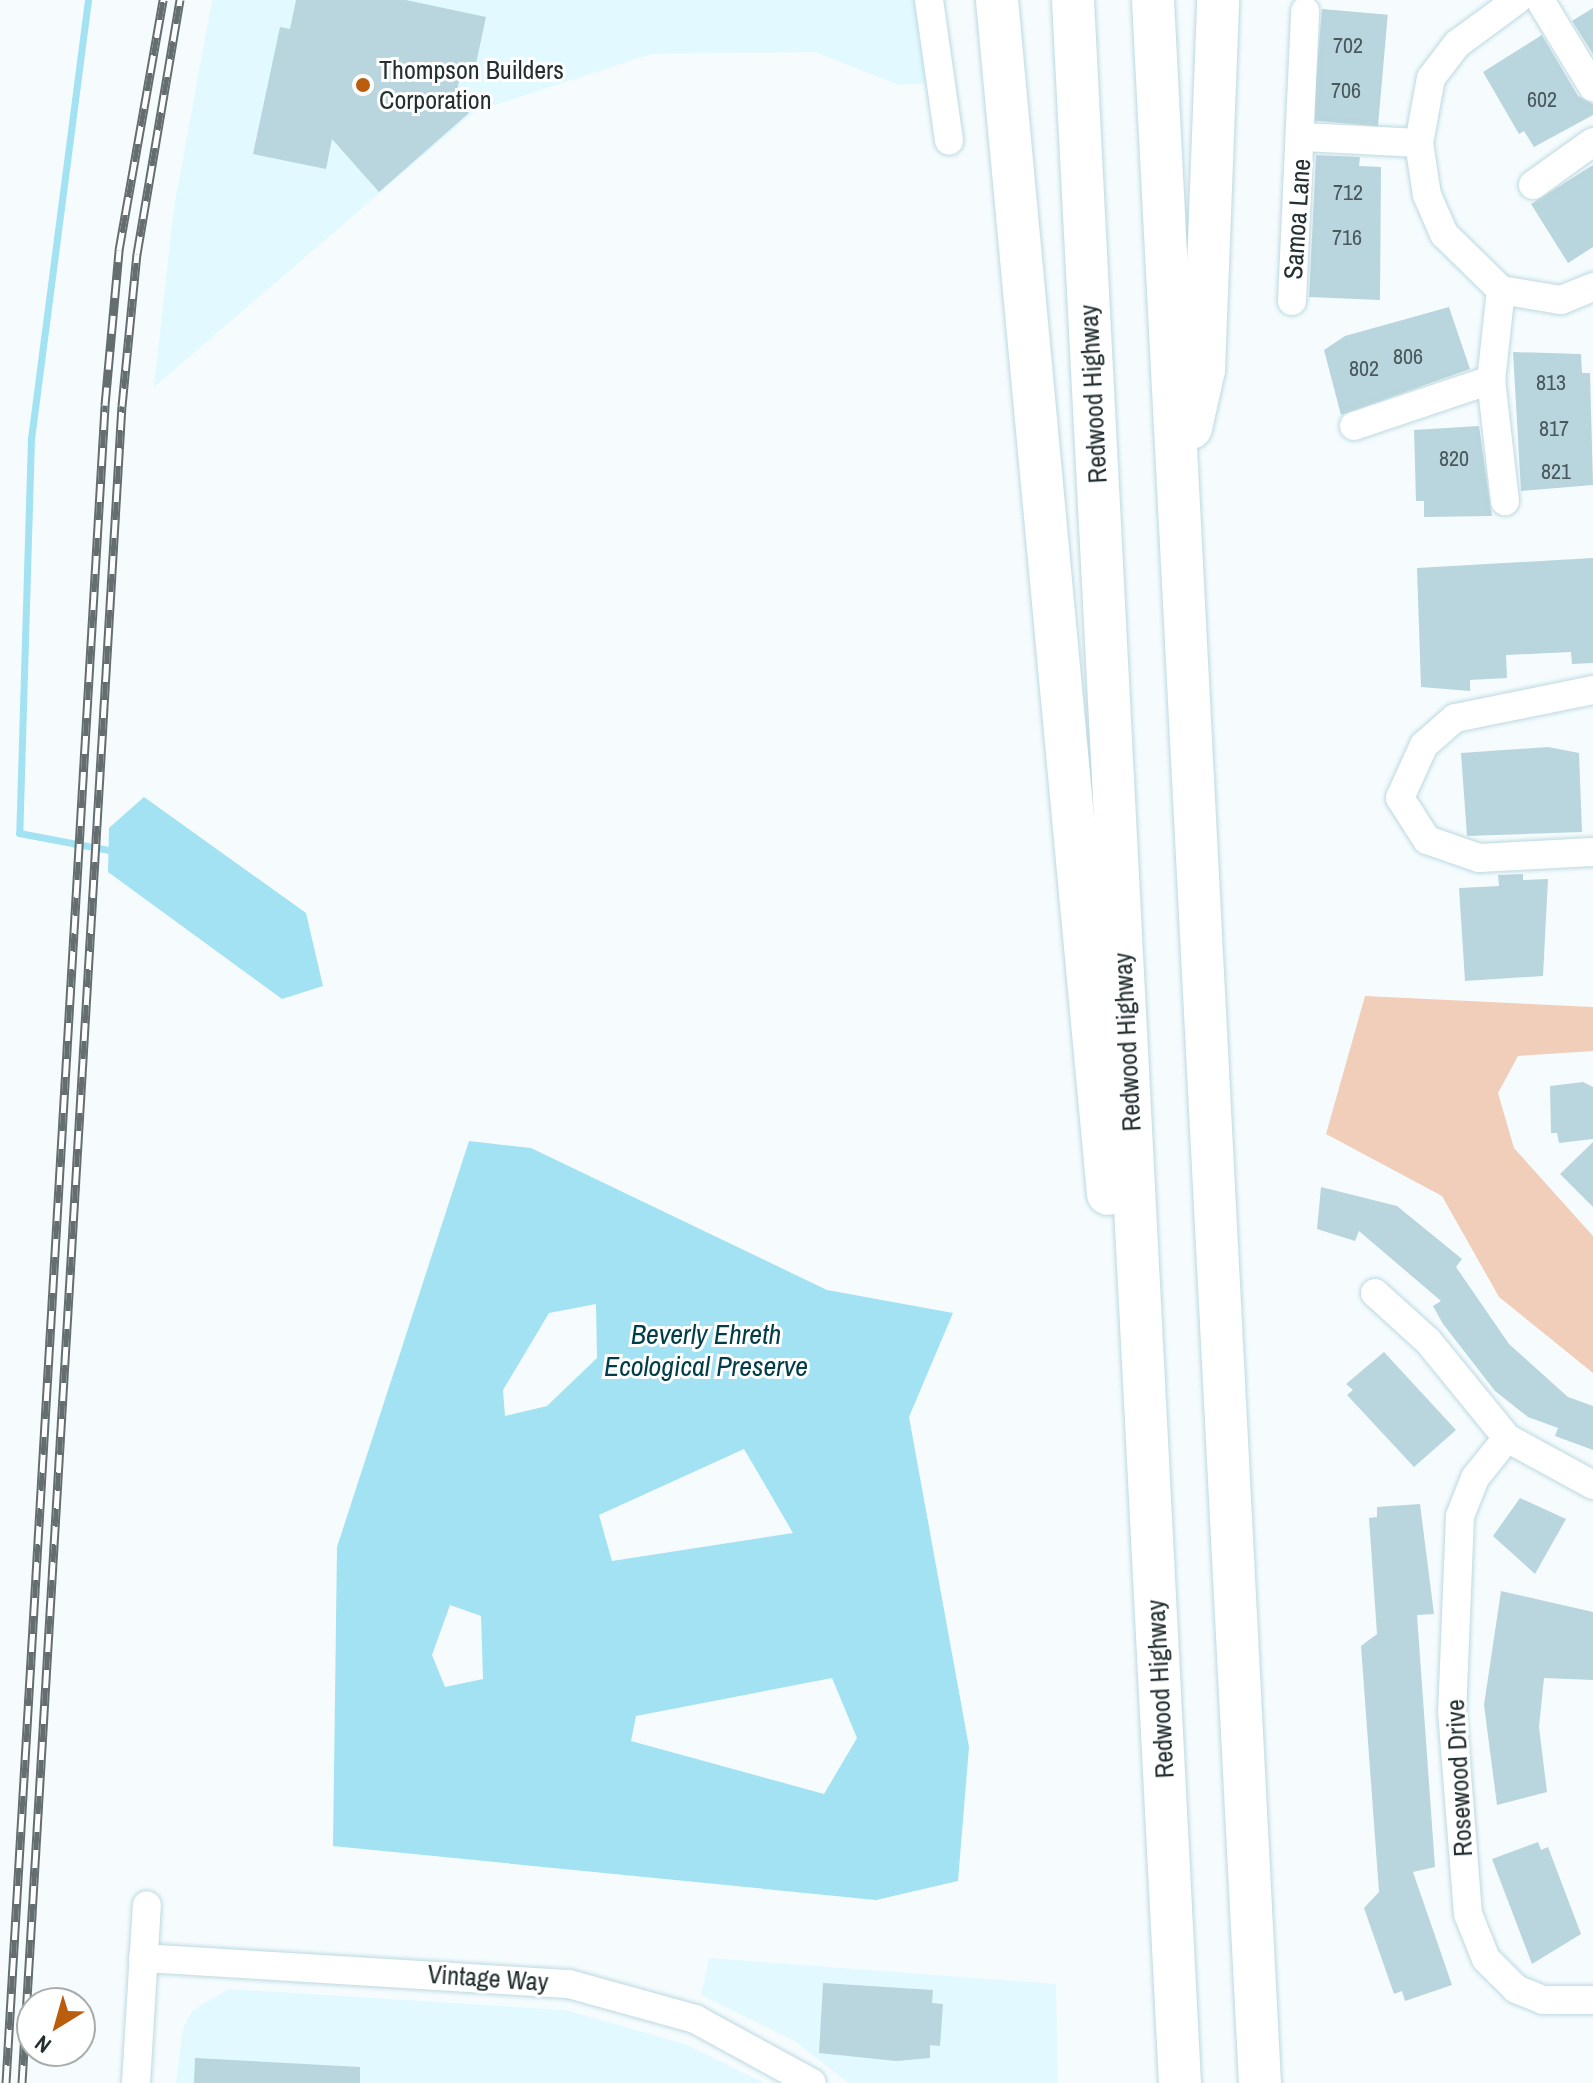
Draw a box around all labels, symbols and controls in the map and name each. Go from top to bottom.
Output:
house number: 702 [1333,33,1363,59]
place label: Thompson Builders Corporation [379,54,564,116]
marker: Thompson Builders Corporation [354,76,372,94]
house number: 706 [1331,78,1361,104]
house number: 602 [1527,87,1557,113]
street label: Samoa Lane [1277,158,1317,280]
house number: 712 [1333,180,1363,206]
house number: 716 [1332,225,1362,251]
street label: Redwood Highway [1073,304,1113,484]
house number: 806 [1393,344,1423,370]
house number: 802 [1349,356,1379,382]
house number: 813 [1536,370,1566,396]
house number: 817 [1539,416,1569,442]
house number: 820 [1439,446,1469,472]
house number: 821 [1541,459,1571,485]
street label: Redwood Highway [1107,952,1147,1132]
water label: Beverly Ehreth Ecological Preserve [604,1317,808,1383]
street label: Redwood Highway [1140,1599,1180,1779]
street label: Rosewood Drive [1439,1698,1479,1858]
street label: Vintage Way [427,1958,549,1998]
north arrow [16,1987,96,2067]
text: N [29,2029,57,2060]

